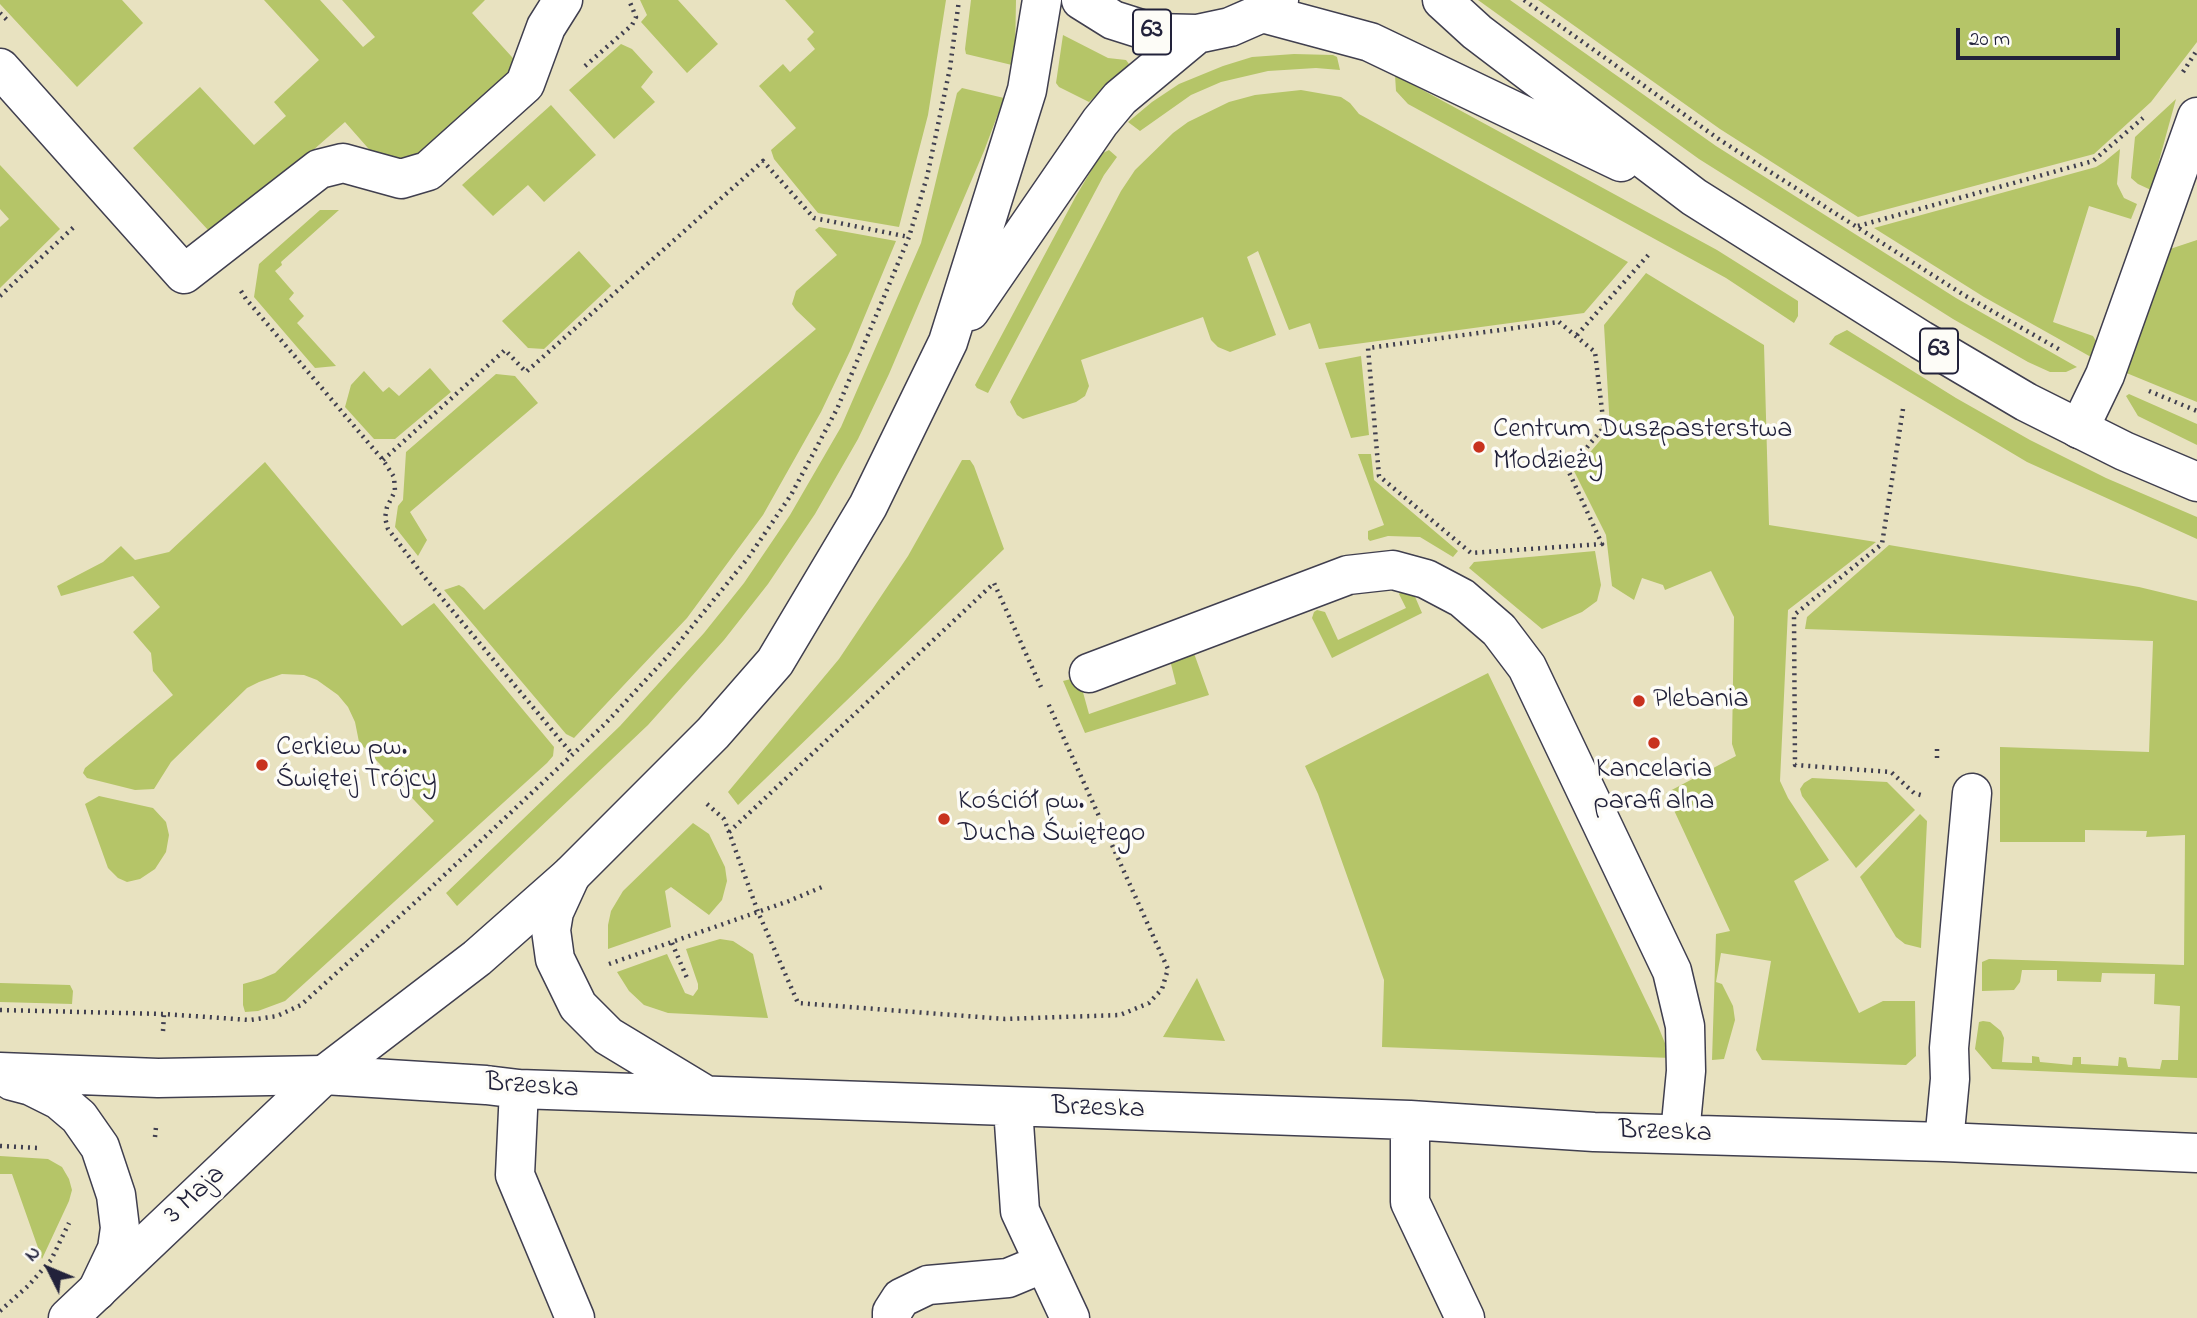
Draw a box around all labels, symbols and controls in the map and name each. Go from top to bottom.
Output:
road number: 63 [1133,9,1171,54]
scale bar [1959,14,2124,58]
text: 20 m [1969,25,2010,55]
road number: 63 [1920,328,1958,374]
place label: Centrum Duszpasterstwa Młodzieży [1493,414,1792,480]
marker: Centrum Duszpasterstwa Młodzieży [1471,439,1487,455]
place label: Plebania [1653,684,1749,718]
marker: Plebania [1631,693,1647,709]
place label: Cerkiew pw. Świętej Trójcy [276,732,437,798]
marker: Kancelaria parafialna [1646,735,1662,751]
place label: Kancelaria parafialna [1594,754,1714,820]
marker: Cerkiew pw. Świętej Trójcy [254,757,270,773]
place label: Kościół pw. Ducha Świętego [958,786,1145,852]
marker: Kościół pw. Ducha Świętego [936,811,952,827]
street label: Brzeska [484,1068,580,1108]
street label: Brzeska [1051,1092,1145,1128]
street label: Brzeska [1618,1116,1712,1152]
street label: 3 Maja [158,1159,234,1233]
north arrow [14,1234,84,1304]
text: N [19,1240,48,1268]

